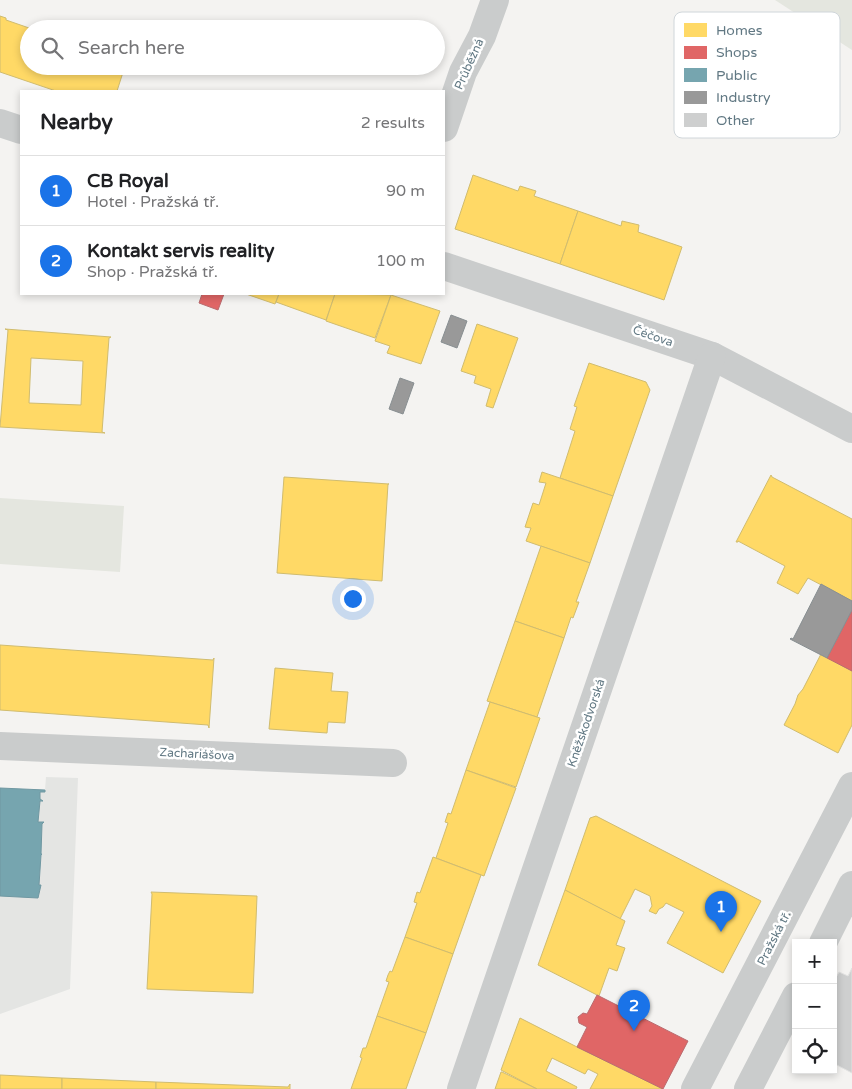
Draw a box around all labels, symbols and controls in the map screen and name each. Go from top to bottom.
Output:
legend [674,12,840,138]
search box [20,20,445,75]
text: Homes [716,22,763,39]
icon: search [38,34,66,62]
street label: Průběžná [452,36,486,92]
text: Search here [78,37,185,59]
text: Shops [716,44,757,61]
text: Public [716,67,757,84]
text: Industry [716,89,771,106]
text: Nearby [40,110,113,135]
text: Other [716,112,755,129]
text: 2 results [361,113,425,133]
text: CB Royal [87,170,169,192]
text: 1 [51,181,61,201]
text: 90 m [386,181,425,201]
text: Hotel · Pražská tř. [87,192,219,212]
text: Kontakt servis reality [87,240,274,262]
text: 2 [51,251,61,271]
text: 100 m [376,251,425,271]
text: Shop · Pražská tř. [87,262,218,282]
street label: Čéčova [631,323,675,349]
your location [340,586,366,612]
street label: Kněžskodvorská [564,677,608,769]
street label: Zachariášova [159,745,235,763]
pin: 1 [705,891,737,932]
street label: Pražská tř. [754,908,794,968]
map controls [792,939,837,1074]
button: + [792,939,837,984]
button: − [792,984,837,1029]
pin: 2 [618,990,650,1031]
button: locate [792,1029,837,1074]

